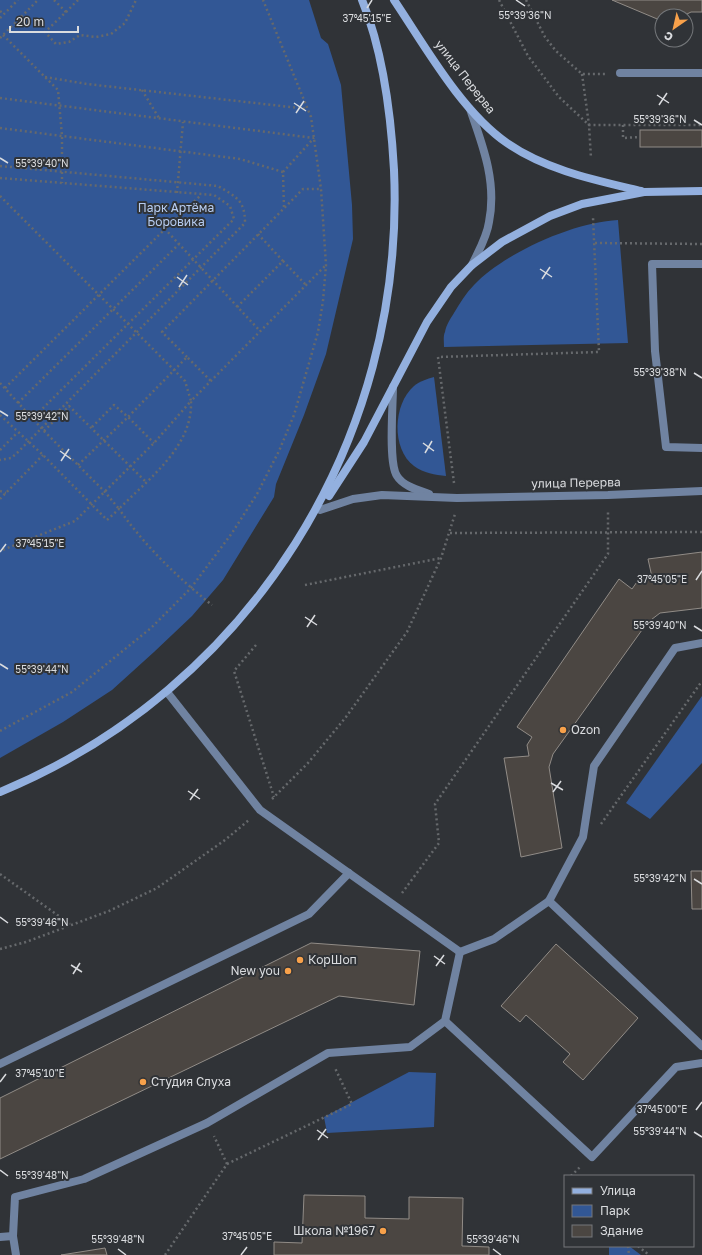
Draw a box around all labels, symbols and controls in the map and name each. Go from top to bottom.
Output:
scale bar [10,8,78,34]
north arrow [654,8,694,48]
text: 55°39'36"N [499,9,552,21]
text: 37°45'15"E [343,12,391,24]
text: 20 m [16,14,44,29]
text: С [661,29,675,44]
street label: улица Перерва [432,37,499,117]
text: 55°39'36"N [634,113,687,125]
text: 55°39'40"N [15,157,69,169]
park label: Парк Артёма Боровика [138,200,214,229]
text: 55°39'38"N [633,366,687,378]
text: 55°39'42"N [16,410,69,422]
street label: улица Перерва [531,474,621,491]
text: 37°45'15"E [16,537,64,549]
text: 37°45'05"E [637,573,687,585]
text: 55°39'40"N [633,619,687,631]
text: 55°39'44"N [15,663,69,675]
place label: Ozon [571,722,600,737]
marker: Ozon [558,725,568,735]
text: 55°39'42"N [634,872,687,884]
text: 55°39'46"N [15,916,69,928]
place label: КорШоп [308,952,357,967]
marker: КорШоп [295,955,305,965]
place label: New you [230,963,280,978]
marker: New you [283,966,293,976]
text: 37°45'10"E [15,1067,65,1079]
place label: Студия Слуха [151,1074,231,1089]
marker: Студия Слуха [138,1077,148,1087]
text: 37°45'00"E [637,1103,687,1115]
text: 55°39'44"N [633,1125,687,1137]
text: 55°39'48"N [15,1169,69,1181]
legend [564,1175,694,1247]
text: Улица [600,1183,636,1198]
text: Парк [600,1203,630,1218]
place label: Школа №1967 [293,1223,375,1238]
text: Здание [600,1223,643,1238]
marker: Школа №1967 [378,1226,388,1236]
text: 37°45'05"E [222,1230,272,1242]
text: 55°39'48"N [91,1233,145,1245]
text: 55°39'46"N [466,1233,520,1245]

